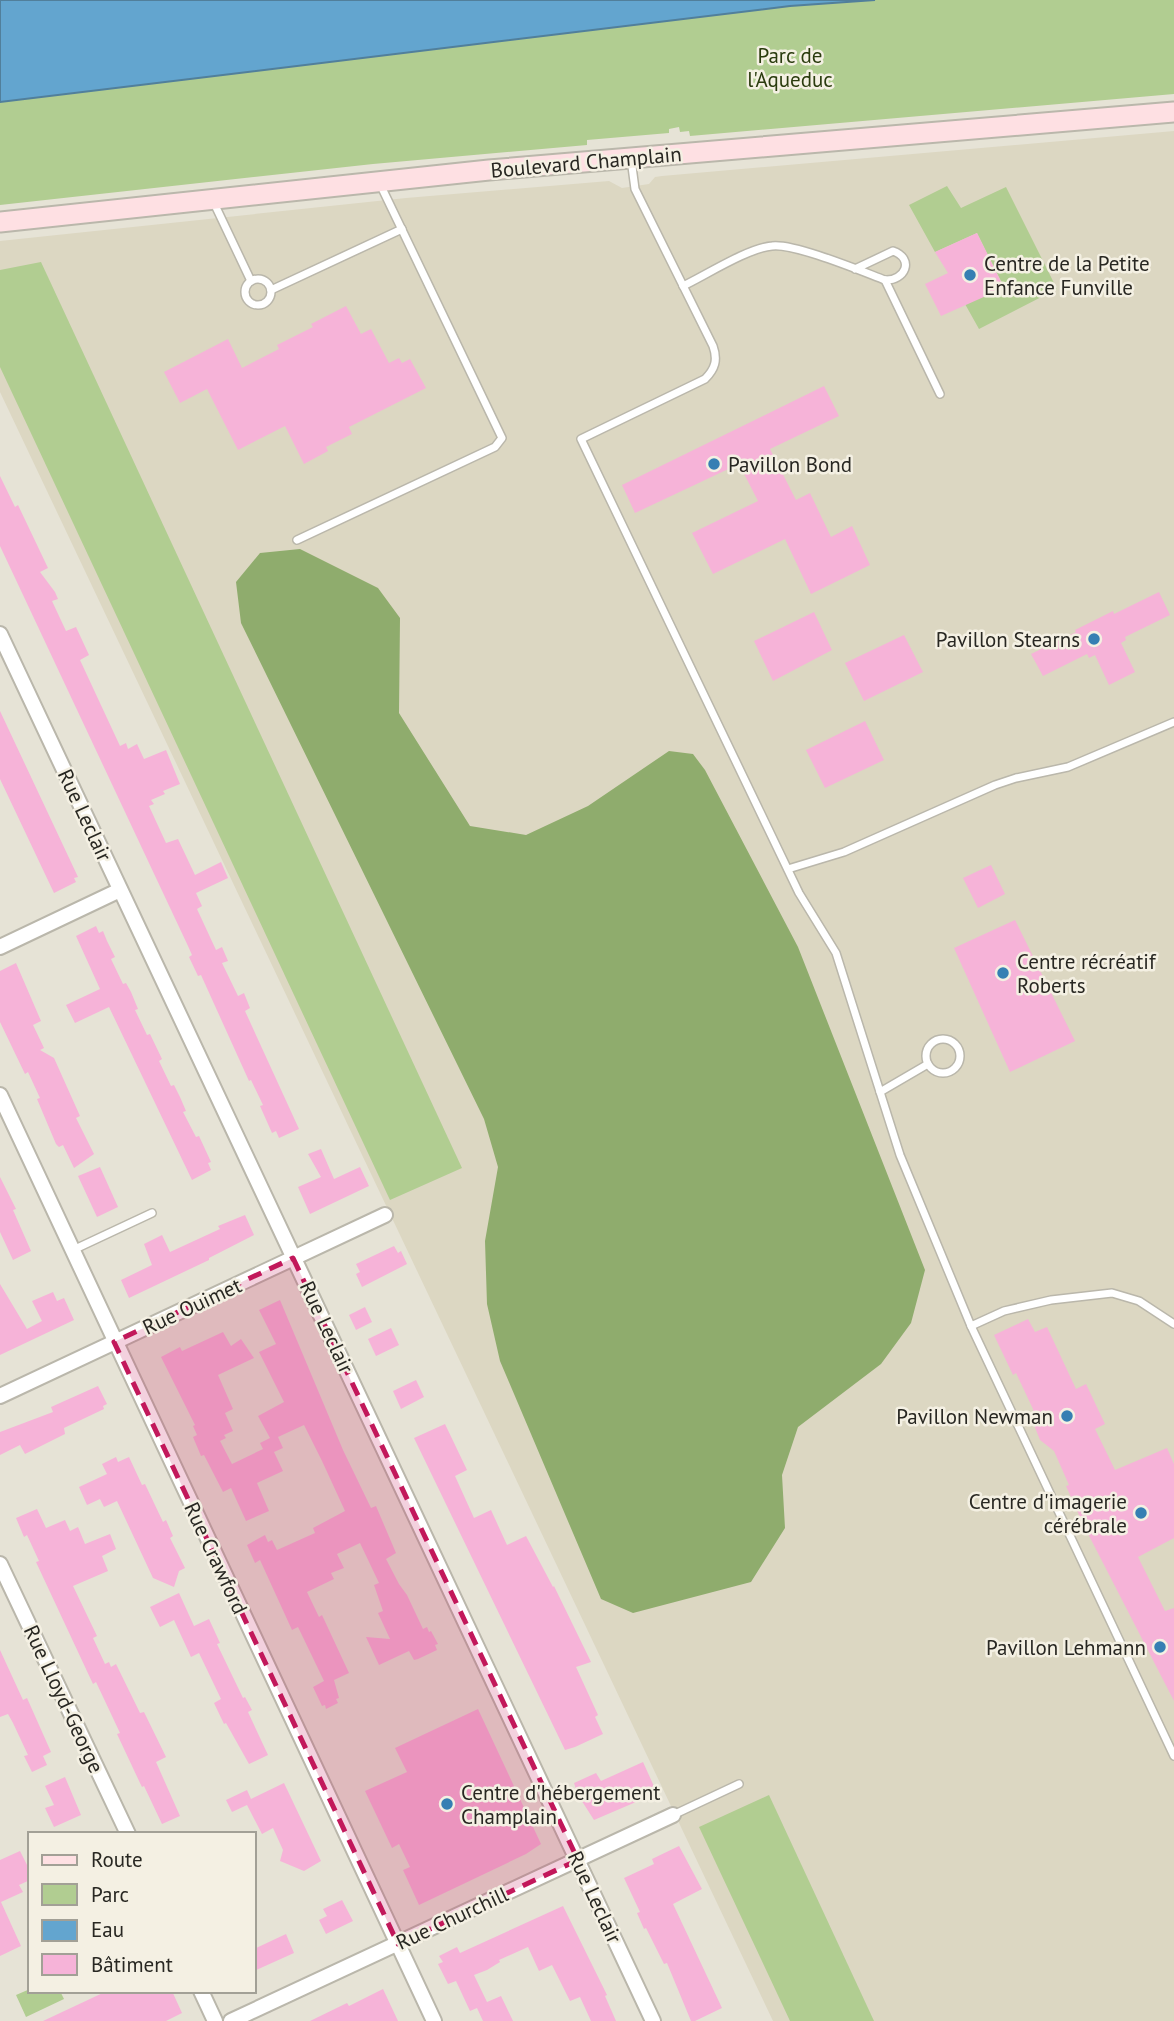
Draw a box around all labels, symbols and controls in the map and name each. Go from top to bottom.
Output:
park label: Parc de l'Aqueduc [747,42,833,93]
street label: Boulevard Champlain [489,140,683,184]
place label: Centre de la Petite Enfance Funville [984,250,1150,301]
marker: Centre de la Petite Enfance Funville [962,267,978,283]
place label: Pavillon Bond [728,451,852,478]
marker: Pavillon Bond [706,456,722,472]
place label: Pavillon Stearns [936,626,1080,653]
marker: Pavillon Stearns [1086,631,1102,647]
street label: Rue Leclair [52,765,118,865]
place label: Centre récréatif Roberts [1017,948,1157,999]
marker: Centre récréatif Roberts [995,965,1011,981]
street label: Rue Ouimet [138,1271,246,1341]
street label: Rue Leclair [294,1277,360,1377]
place label: Pavillon Newman [896,1403,1053,1430]
marker: Pavillon Newman [1059,1408,1075,1424]
place label: Centre d'imagerie cérébrale [969,1488,1127,1539]
street label: Rue Crawford [178,1498,254,1618]
marker: Centre d'imagerie cérébrale [1133,1505,1149,1521]
street label: Rue Lloyd-George [18,1621,110,1777]
place label: Pavillon Lehmann [986,1634,1146,1661]
marker: Pavillon Lehmann [1152,1639,1168,1655]
place label: Centre d'hébergement Champlain [461,1779,660,1830]
marker: Centre d'hébergement Champlain [439,1796,455,1812]
legend [28,1832,256,1993]
text: Route [91,1846,143,1873]
street label: Rue Leclair [562,1847,628,1947]
street label: Rue Churchill [392,1880,512,1956]
text: Parc [91,1881,129,1908]
text: Eau [91,1916,124,1943]
text: Bâtiment [91,1951,173,1978]

